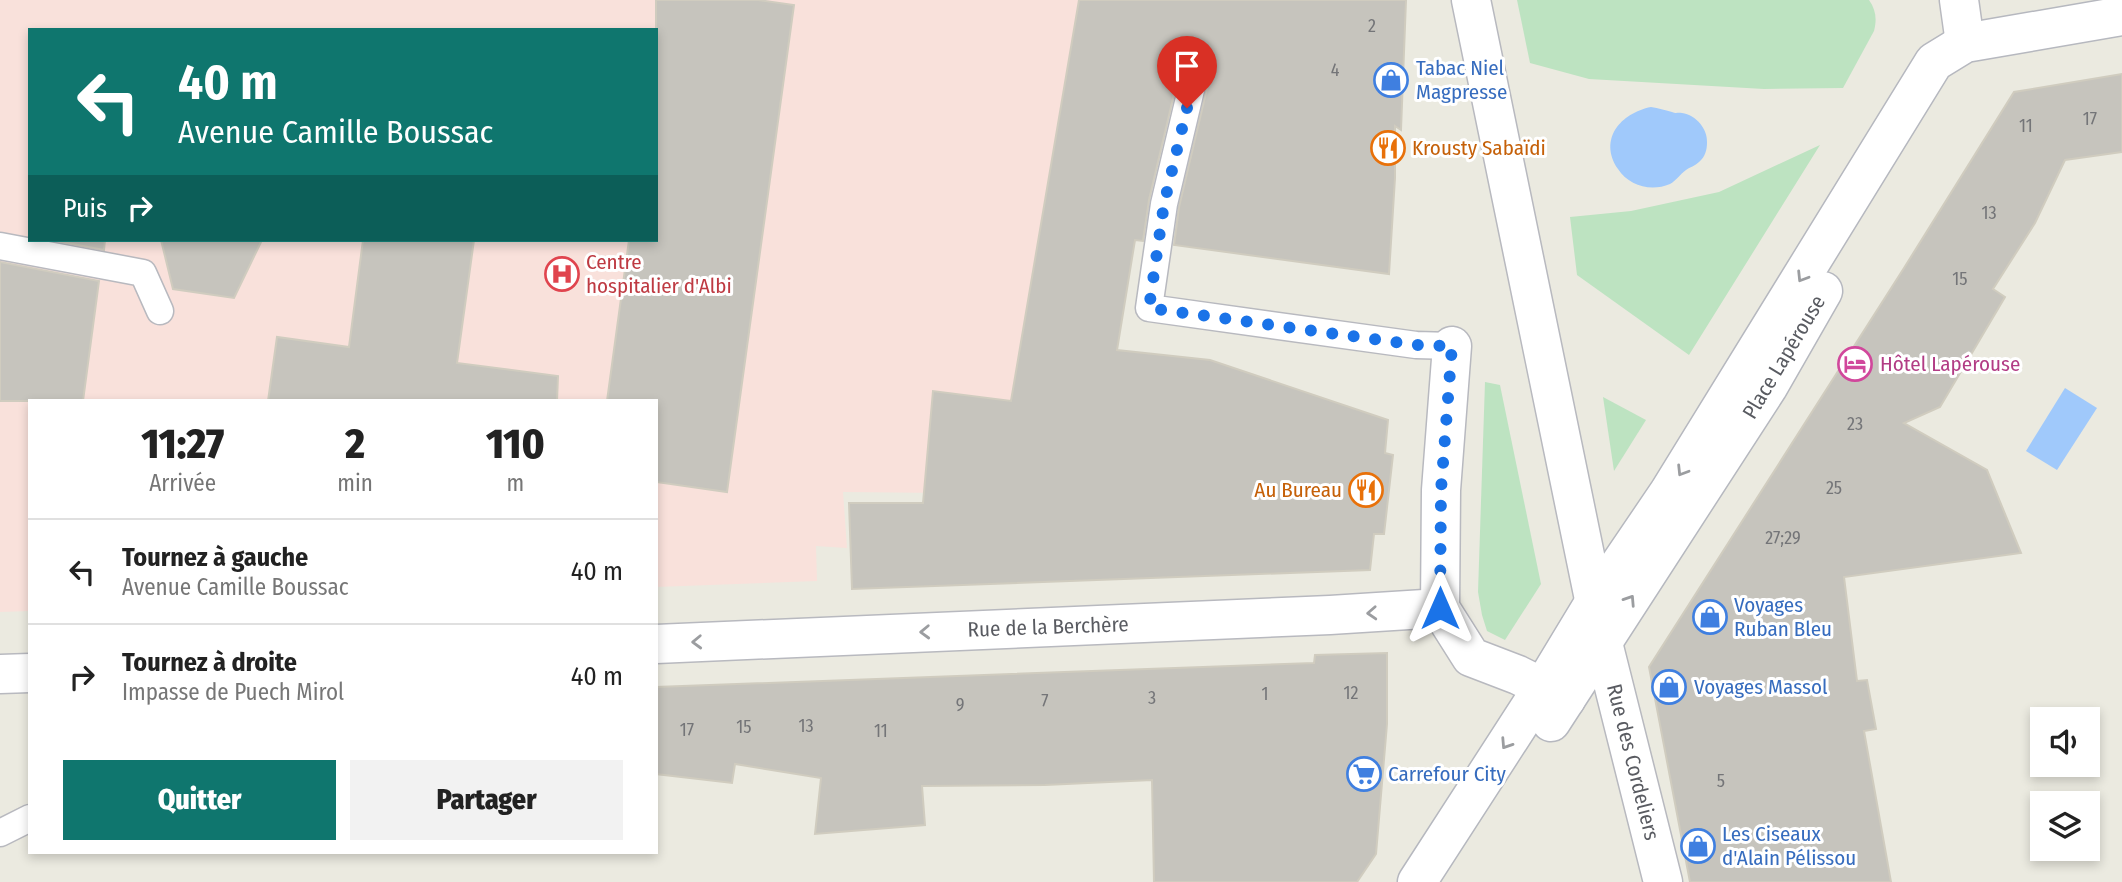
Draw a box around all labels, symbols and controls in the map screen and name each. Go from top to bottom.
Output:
house number: 2 [1368,15,1376,37]
pin [1157,36,1217,108]
icon: arrive [1168,47,1206,85]
text: 40 m [178,53,278,112]
place label: Tabac Niel Magpresse [1416,55,1507,105]
icon: left [63,56,154,147]
house number: 4 [1331,59,1340,81]
shop icon: Tabac Niel Magpresse [1372,61,1410,99]
house number: 17 [2083,108,2097,130]
text: Avenue Camille Boussac [178,113,493,151]
house number: 11 [2019,115,2033,137]
restaurant icon: Krousty Sabaïdi [1369,129,1407,167]
place label: Krousty Sabaïdi [1412,135,1546,161]
icon: right [121,189,159,227]
text: Puis [63,193,107,224]
house number: 13 [1981,202,1997,224]
place label: Centre hospitalier d'Albi [586,249,732,299]
hospital icon: Centre hospitalier d'Albi [543,255,581,293]
house number: 15 [1952,268,1968,290]
one-way arrow [1797,269,1810,282]
street label: Place Lapérouse [1737,291,1831,423]
hotel icon: Hôtel Lapérouse [1836,345,1874,383]
place label: Hôtel Lapérouse [1880,351,2020,377]
house number: 23 [1847,413,1863,435]
text: 11:27 [141,419,224,469]
text: 2 [345,419,365,469]
text: 110 [486,419,545,469]
one-way arrow [1678,463,1691,476]
text: Arrivée [149,469,216,497]
text: min [337,469,373,497]
text: m [507,469,524,497]
restaurant icon: Au Bureau [1347,471,1385,509]
place label: Au Bureau [1254,477,1342,503]
house number: 25 [1826,477,1842,499]
house number: 27;29 [1765,527,1801,549]
text: Tournez à gauche [122,542,308,573]
icon: left [63,553,101,591]
text: 40 m [571,556,623,587]
position arrow [1403,571,1477,645]
text: Avenue Camille Boussac [122,573,349,601]
place label: Voyages Ruban Bleu [1734,592,1832,642]
one-way arrow [1622,595,1635,608]
shop icon: Voyages Ruban Bleu [1691,598,1729,636]
one-way arrow [1367,605,1378,620]
street label: Rue de la Berchère [967,611,1129,643]
one-way arrow [919,625,930,640]
one-way arrow [692,634,703,649]
text: Tournez à droite [122,647,297,678]
icon: right [63,658,101,696]
text: 40 m [571,661,623,692]
shop icon: Voyages Massol [1650,668,1688,706]
place label: Voyages Massol [1694,674,1828,700]
text: Impasse de Puech Mirol [122,678,344,706]
street label: Rue des Cordeliers [1601,681,1665,843]
house number: 12 [1344,682,1359,704]
house number: 1 [1261,683,1269,705]
house number: 3 [1148,687,1156,709]
house number: 7 [1041,690,1049,712]
house number: 9 [956,694,964,716]
map controls [2030,707,2100,861]
button: sound [2030,707,2100,777]
house number: 13 [798,715,814,737]
house number: 15 [736,716,752,738]
house number: 17 [680,719,694,741]
house number: 11 [874,720,888,742]
one-way arrow [1502,737,1515,750]
supermarket icon: Carrefour City [1345,755,1383,793]
button: Quitter [63,760,336,840]
button: Partager [350,760,623,840]
place label: Carrefour City [1388,761,1506,787]
house number: 5 [1717,770,1725,792]
button: layers [2030,791,2100,861]
place label: Les Ciseaux d'Alain Pélissou [1722,821,1856,871]
shop icon: Les Ciseaux d'Alain Pélissou [1679,827,1717,865]

